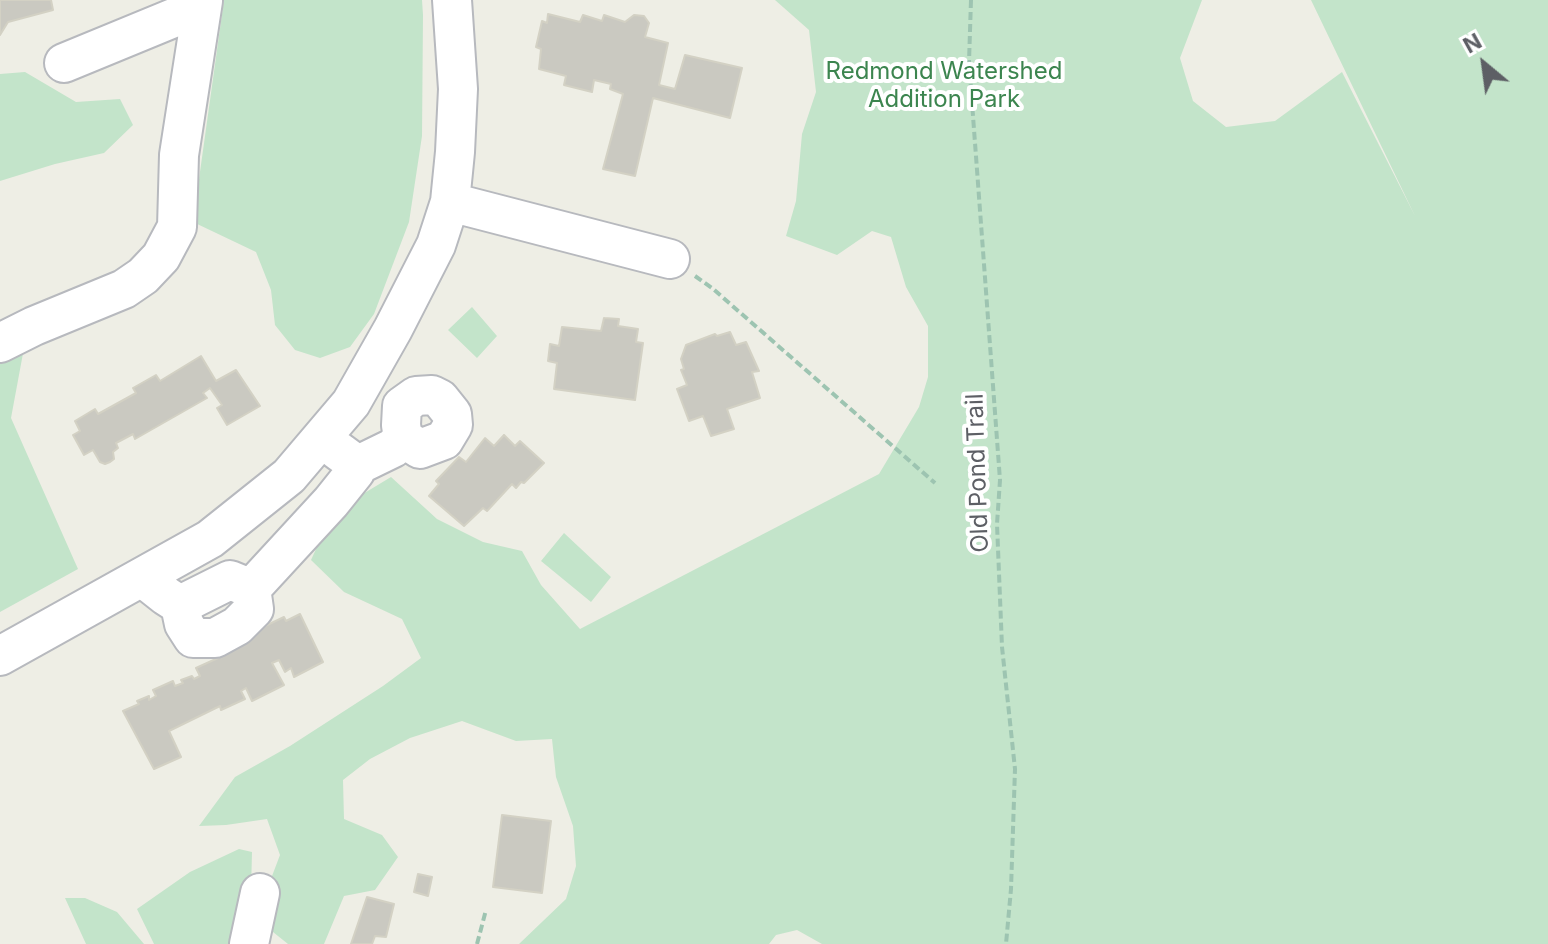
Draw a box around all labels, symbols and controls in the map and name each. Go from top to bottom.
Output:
north arrow [1444,24,1524,104]
text: N [1459,28,1486,58]
park label: Redmond Watershed Addition Park [826,58,1062,114]
street label: Old Pond Trail [961,393,995,553]

